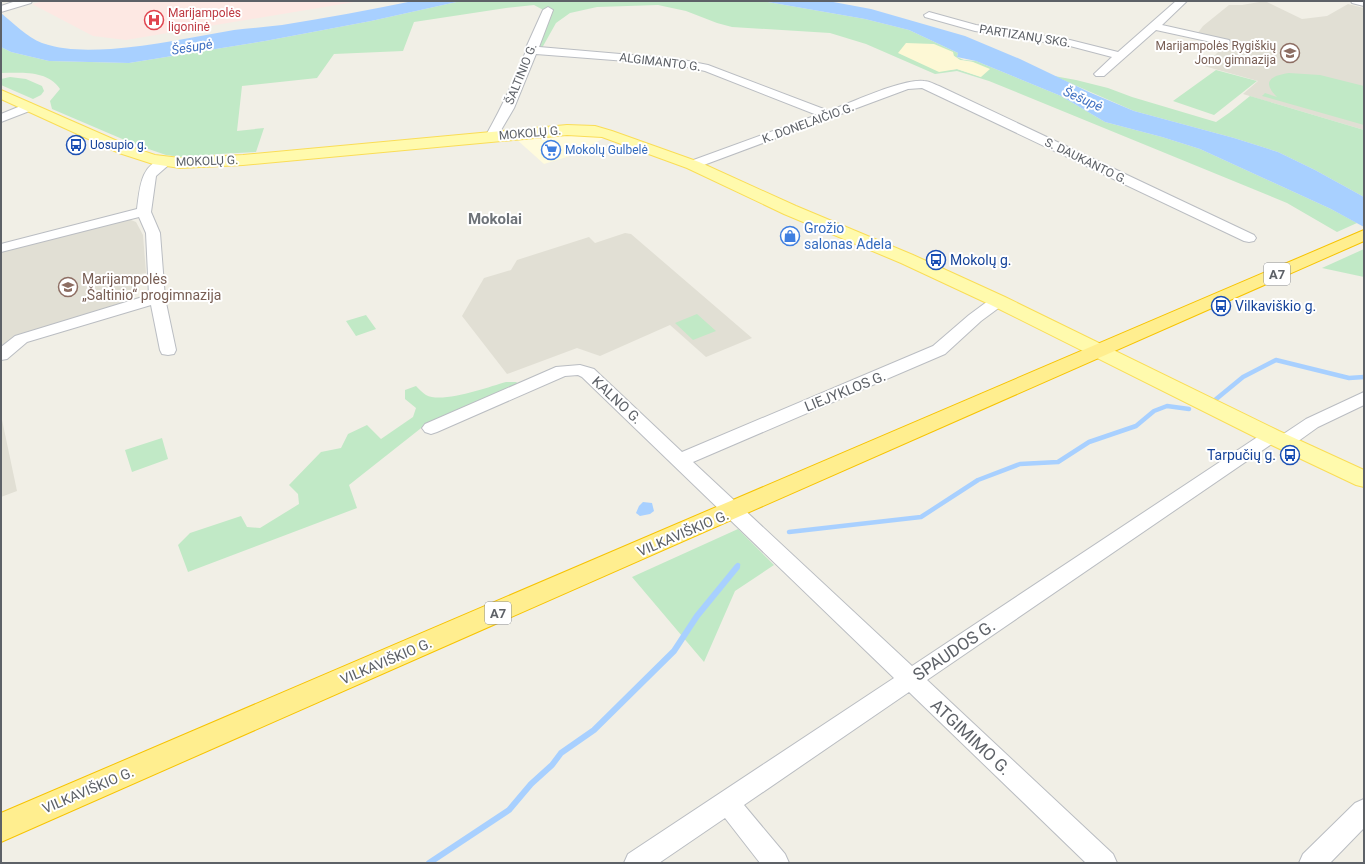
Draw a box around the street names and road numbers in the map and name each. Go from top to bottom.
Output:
street label: PARTIZANŲ SKG. [978,22,1072,50]
street label: ŠALTINIO G. [501,41,540,107]
street label: ALGIMANTO G. [619,50,701,74]
street label: K. DONELAIČIO G. [760,99,856,146]
street label: MOKOLŲ G. [498,123,562,143]
street label: S. DAUKANTO G. [1043,135,1129,187]
street label: MOKOLŲ G. [175,153,239,169]
road number: A7 [1264,263,1290,285]
street label: LIEJYKLOS G. [802,367,888,415]
street label: KALNO G. [589,373,645,427]
street label: VILKAVIŠKIO G. [635,506,731,559]
road number: A7 [485,602,511,624]
street label: SPAUDOS G. [909,615,999,685]
street label: VILKAVIŠKIO G. [338,634,434,687]
street label: ATGIMIMO G. [927,695,1015,779]
street label: VILKAVIŠKIO G. [40,763,136,816]

